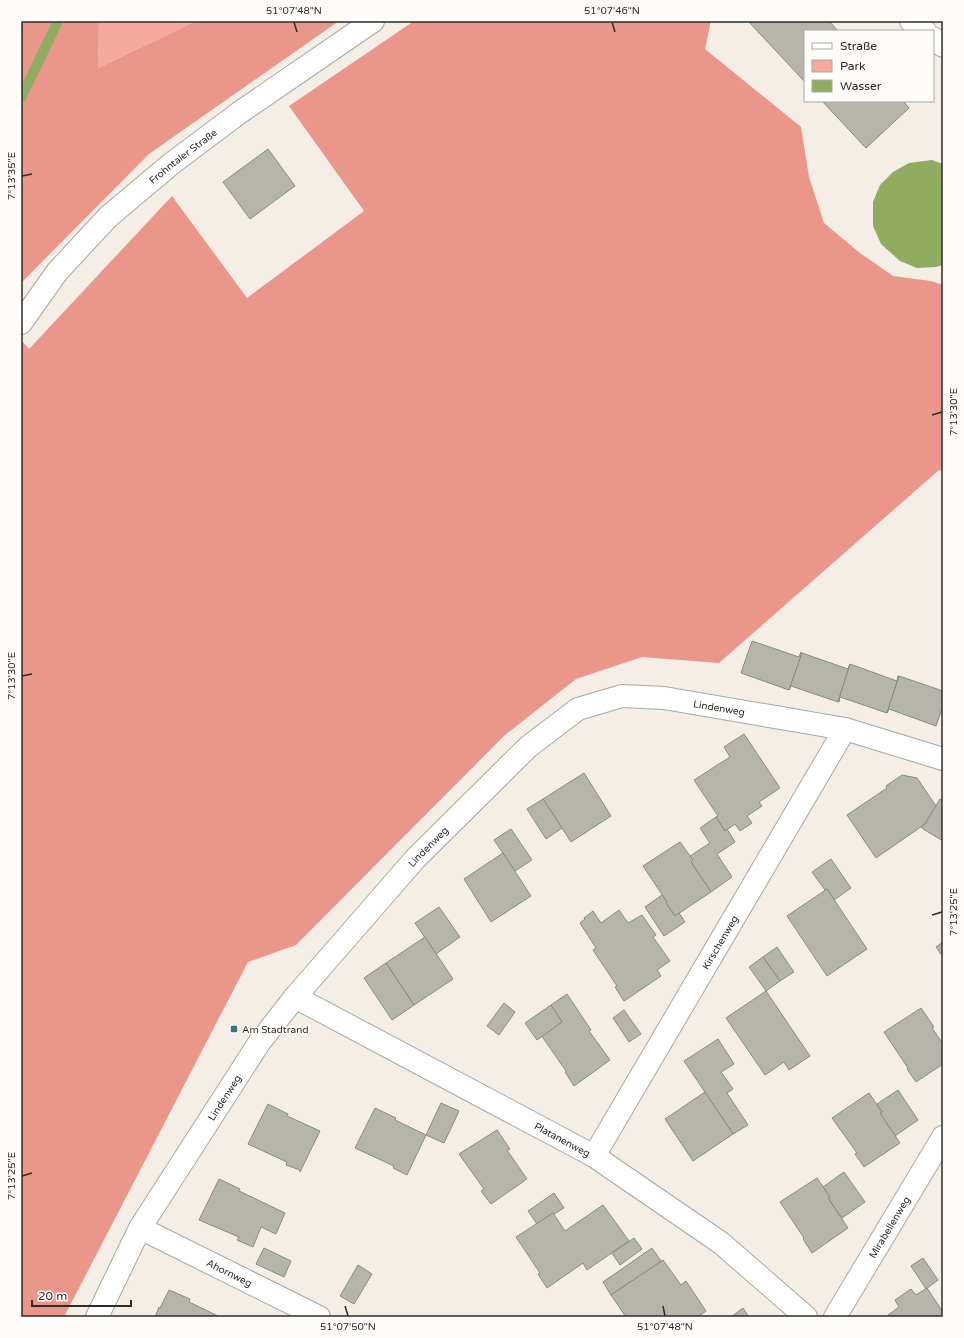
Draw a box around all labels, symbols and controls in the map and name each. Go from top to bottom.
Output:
text: 51°07'48"N [266,5,322,17]
text: 51°07'46"N [584,5,640,17]
legend [804,30,934,102]
text: Straße [840,39,877,53]
text: Park [840,59,866,73]
text: Wasser [840,79,882,93]
street label: Frohntaler Straße [147,126,220,187]
text: 7°13'35"E [6,152,18,200]
text: 7°13'30"E [948,388,960,436]
text: 7°13'30"E [6,652,18,700]
street label: Lindenweg [692,698,746,719]
street label: Lindenweg [406,824,451,870]
text: 7°13'25"E [948,888,960,936]
street label: Kirschenweg [700,913,741,972]
marker: Am Stadtrand [229,1024,239,1034]
place label: Am Stadtrand [242,1024,309,1036]
street label: Lindenweg [206,1073,244,1123]
street label: Platanenweg [532,1120,592,1160]
text: 7°13'25"E [6,1152,18,1200]
street label: Mirabellenweg [867,1194,913,1261]
street label: Ahornweg [204,1257,254,1290]
scale bar [32,1282,131,1308]
text: 20 m [38,1289,67,1303]
text: 51°07'50"N [320,1321,376,1333]
text: 51°07'48"N [637,1321,693,1333]

